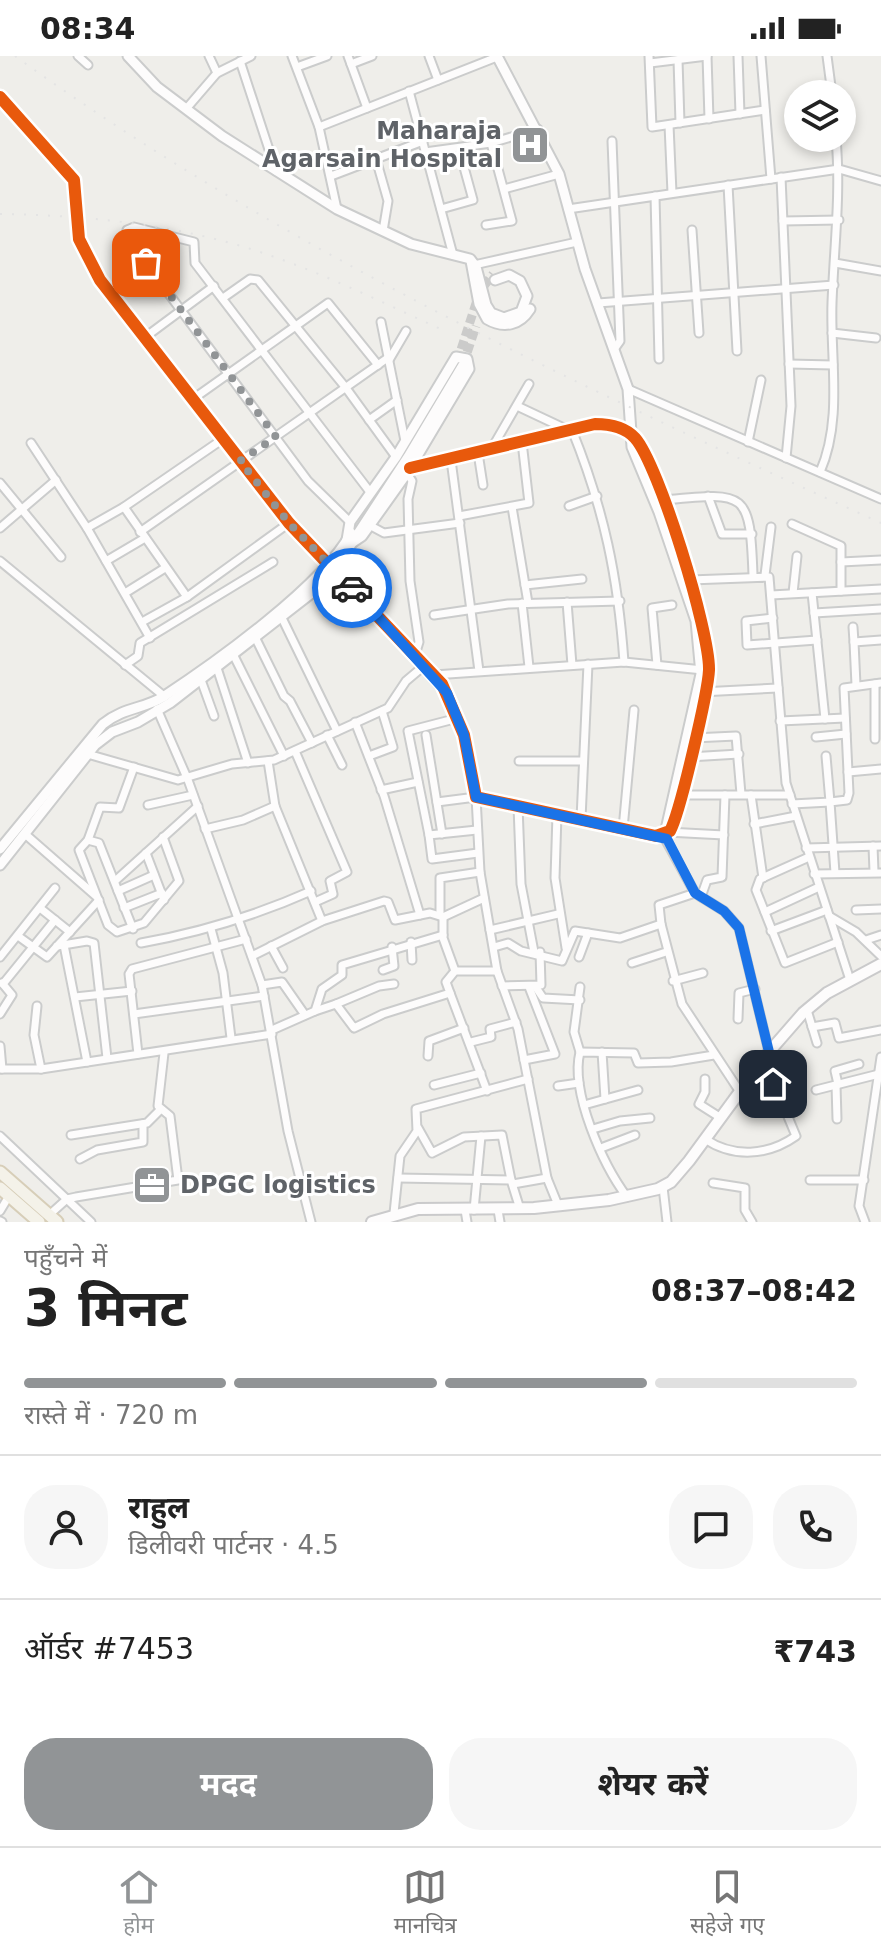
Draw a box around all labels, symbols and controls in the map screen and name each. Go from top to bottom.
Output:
text: 08:34 [40,11,136,46]
map controls [784,80,856,152]
button: layers [784,80,856,152]
place label: Maharaja Agarsain Hospital [262,117,502,173]
hospital icon: Maharaja Agarsain Hospital [509,124,551,166]
pin [112,229,180,297]
icon: bag [124,241,168,285]
courier [312,548,392,628]
icon: car [330,566,374,610]
pin [739,1050,807,1118]
icon: home [751,1062,795,1106]
office icon: DPGC logistics [131,1164,173,1206]
place label: DPGC logistics [180,1171,376,1199]
text: पहुँचने में [24,1243,107,1273]
text: 08:37–08:42 [651,1273,857,1308]
text: 3 मिनट [24,1278,187,1338]
text: रास्ते में · 720 m [24,1400,198,1430]
button: person [24,1485,108,1569]
button: chat [669,1485,753,1569]
button: phone [773,1485,857,1569]
text: राहुल [128,1490,189,1525]
text: डिलीवरी पार्टनर · 4.5 [128,1530,339,1560]
text: ऑर्डर #7453 [24,1631,194,1666]
text: ₹743 [774,1634,857,1669]
button: मदद [24,1738,433,1830]
button: शेयर करें [449,1738,857,1830]
tab: होम [117,1865,161,1942]
tab: मानचित्र [394,1865,457,1942]
tab: सहेजे गए [690,1865,764,1942]

